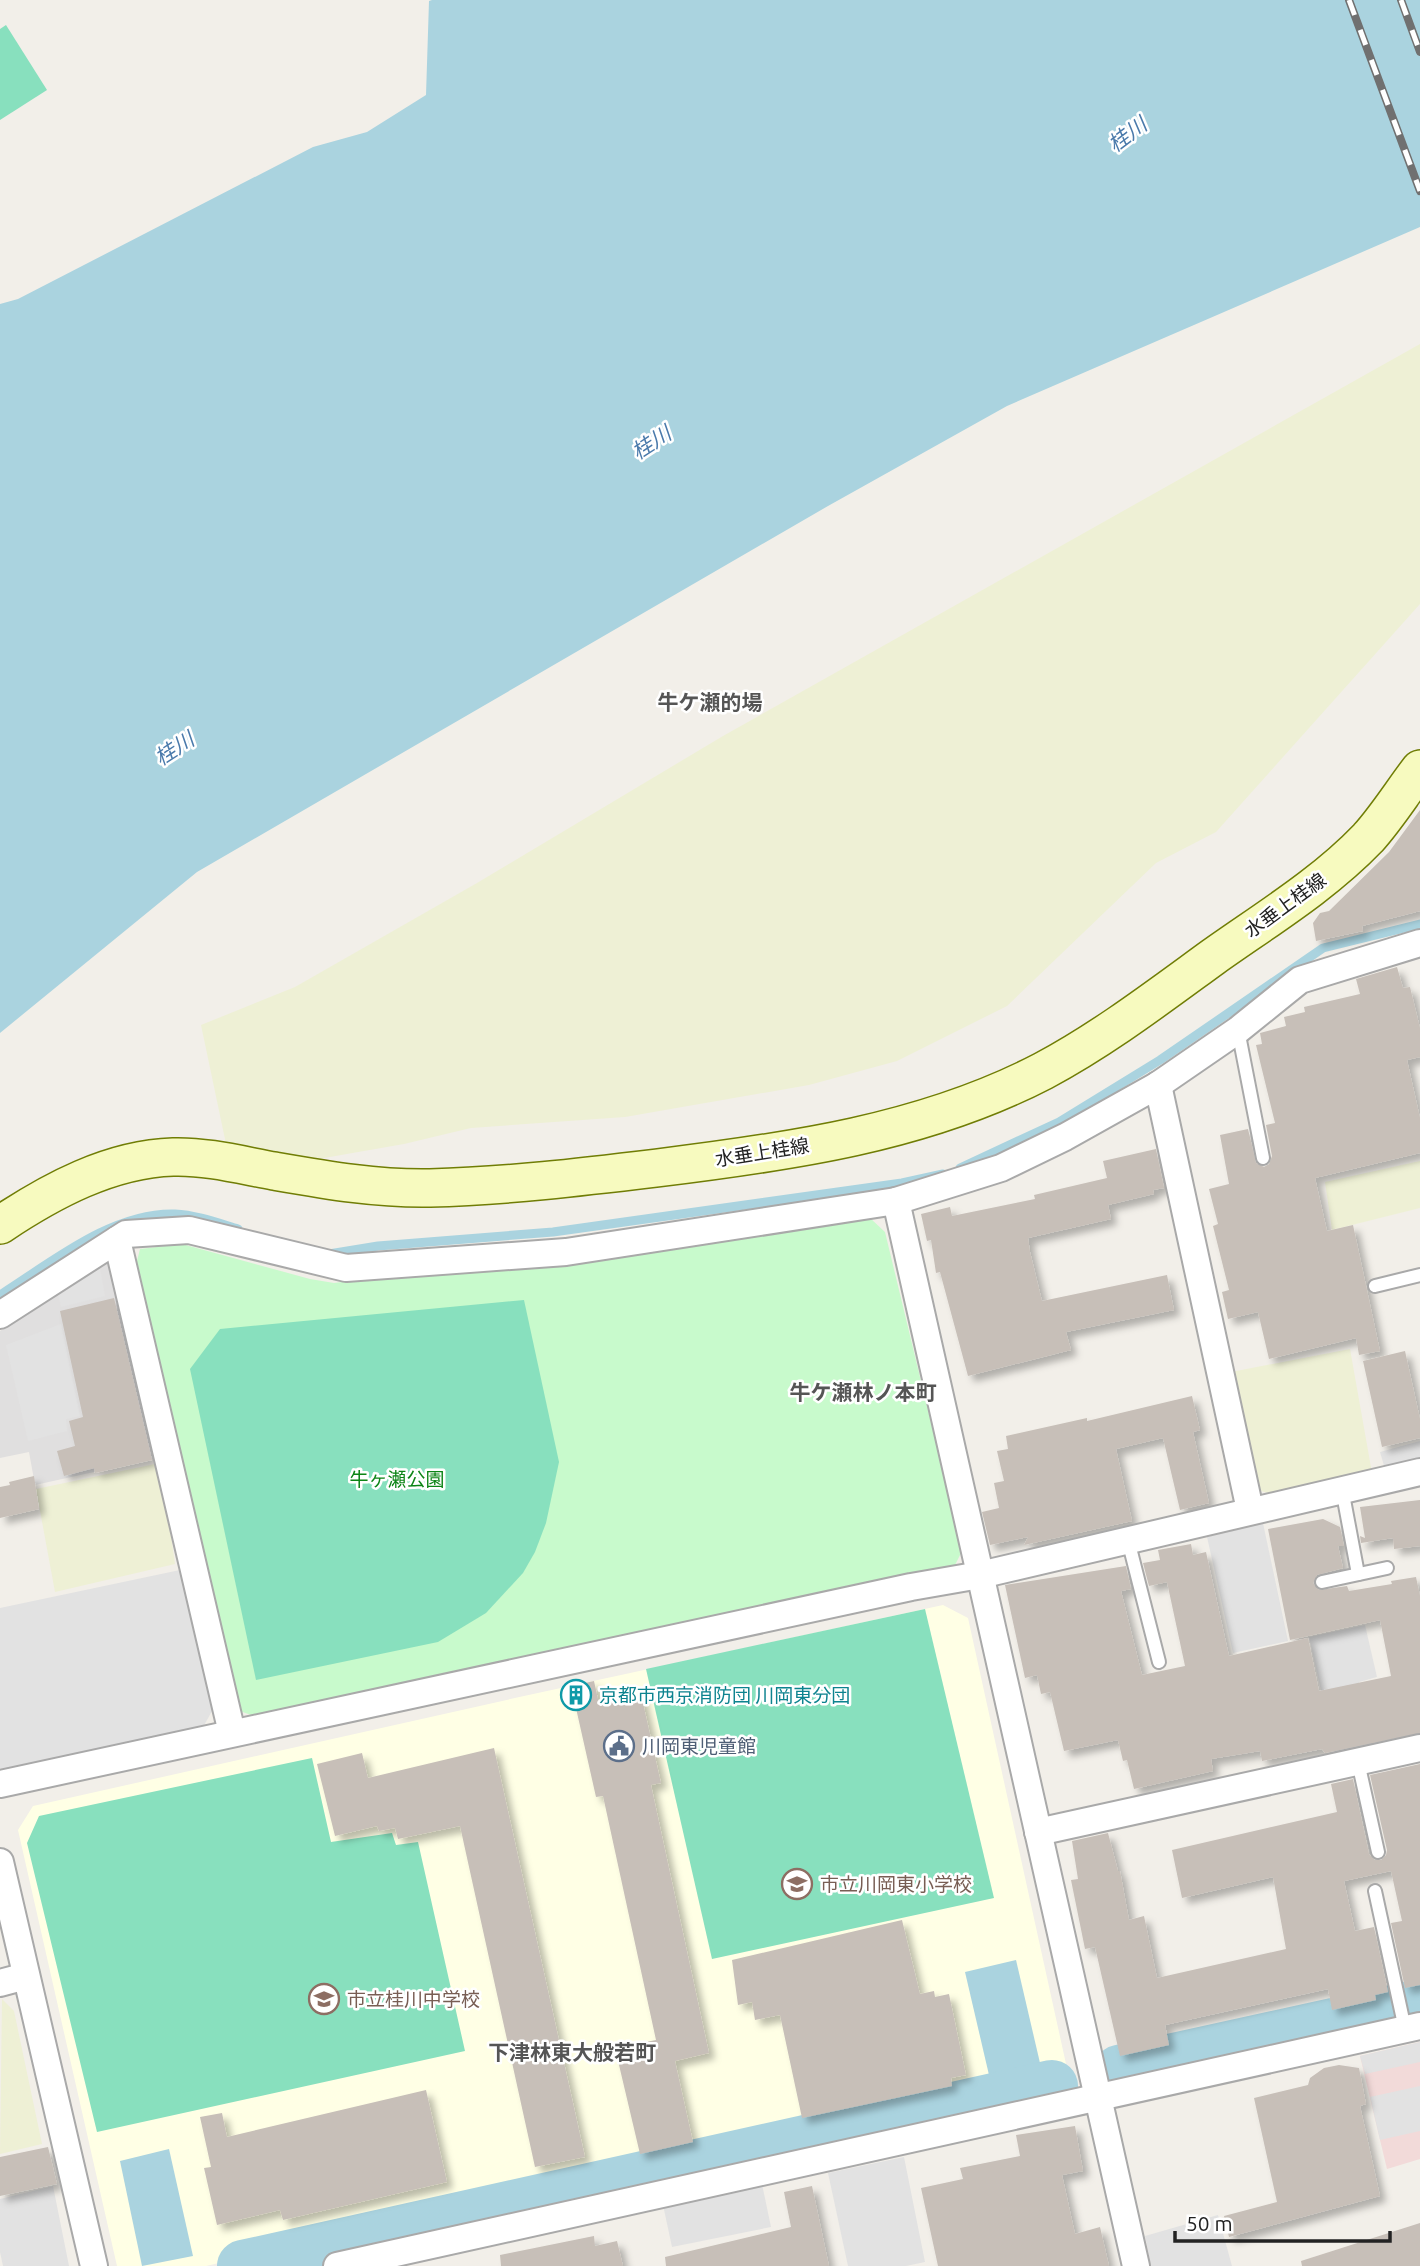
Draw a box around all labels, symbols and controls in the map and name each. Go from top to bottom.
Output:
water label: 桂川 [1103,111,1153,156]
water label: 桂川 [627,419,677,464]
district label: 牛ケ瀬的場 [658,690,763,714]
water label: 桂川 [150,725,200,770]
street label: 水垂上桂線 [1240,868,1330,942]
street label: 水垂上桂線 [713,1134,811,1170]
district label: 牛ケ瀬林ノ本町 [790,1380,937,1404]
park label: 牛ヶ瀬公園 [349,1468,445,1490]
building icon: 京都市西京消防団 川岡東分団 [559,1678,593,1712]
place label: 京都市西京消防団 川岡東分団 [599,1684,850,1706]
public building icon: 川岡東児童館 [602,1729,636,1763]
place label: 川岡東児童館 [642,1735,756,1757]
school or university icon: 市立川岡東小学校 [780,1867,814,1901]
place label: 市立川岡東小学校 [820,1873,972,1895]
school or university icon: 市立桂川中学校 [307,1982,341,2016]
place label: 市立桂川中学校 [347,1988,480,2010]
district label: 下津林東大般若町 [488,2040,656,2064]
scale bar [1175,2200,1390,2244]
text: 50 m [1186,2211,1233,2235]

